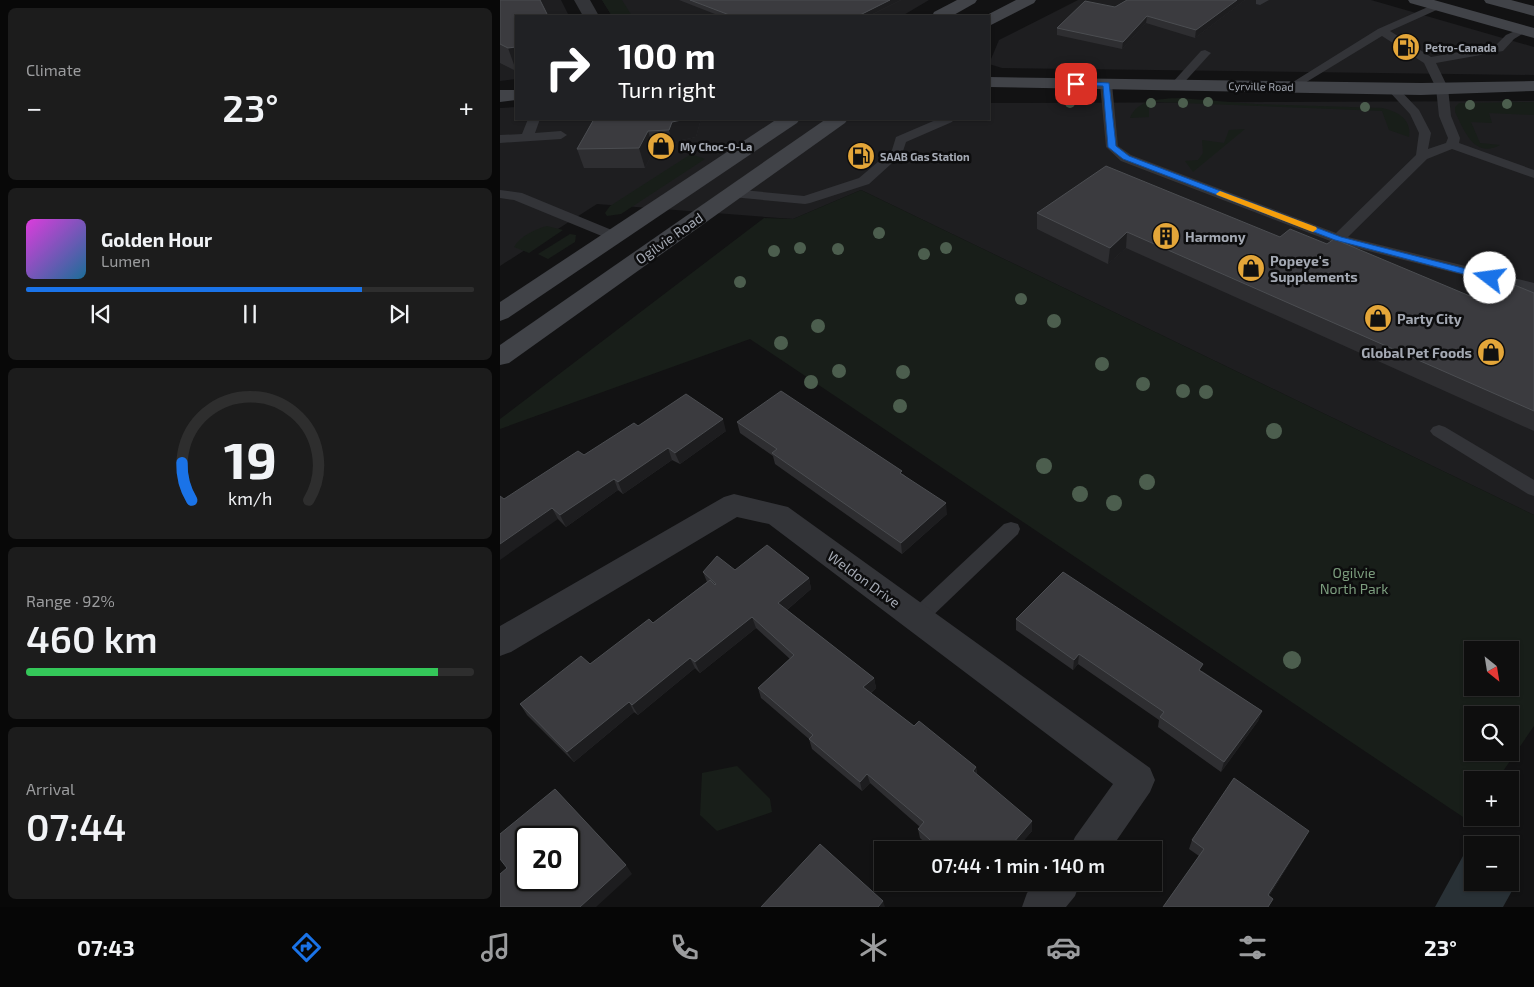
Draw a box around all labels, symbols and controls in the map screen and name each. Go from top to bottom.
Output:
fuel station icon: Petro-Canada [1391,32,1421,62]
text: 100 m [618,34,716,76]
icon: right [535,35,600,100]
place label: Petro-Canada [1425,41,1497,54]
text: Climate [26,60,81,79]
pin [1055,63,1097,105]
icon: arrive [1062,70,1090,98]
text: Turn right [618,76,716,102]
street label: Cyrville Road [1228,79,1294,93]
text: 23° [222,84,279,130]
text: − [26,90,42,124]
text: + [459,90,474,124]
shop icon: My Choc-O-La [646,131,676,161]
place label: My Choc-O-La [680,140,752,154]
fuel station icon: SAAB Gas Station [846,141,876,171]
place label: SAAB Gas Station [880,150,970,163]
street label: Ogilvie Road [632,209,706,267]
building icon: Harmony [1151,221,1181,251]
text: Golden Hour [101,228,212,251]
place label: Harmony [1185,228,1246,245]
text: Lumen [101,251,150,270]
position arrow [1463,251,1515,303]
place label: Popeye's Supplements [1270,252,1358,285]
shop icon: Popeye's Supplements [1236,253,1266,283]
icon: previous [87,300,115,328]
icon: pause [236,300,264,328]
icon: next [385,300,413,328]
shop icon: Party City [1363,303,1393,333]
place label: Party City [1397,310,1462,327]
shop icon: Global Pet Foods [1476,337,1506,367]
place label: Global Pet Foods [1361,344,1472,361]
text: 19 [223,427,277,489]
text: km/h [228,487,272,509]
street label: Weldon Drive [825,547,903,611]
park label: Ogilvie North Park [1320,564,1388,597]
text: Range · 92% [26,591,115,610]
text: 460 km [26,615,158,661]
north arrow [1464,641,1519,696]
map controls [1464,641,1519,891]
button: search [1464,706,1519,761]
button: + [1464,771,1519,826]
text: Arrival [26,779,75,798]
text: 07:44 [26,803,126,849]
speed limit sign: 20 [515,826,580,891]
button: − [1464,836,1519,891]
text: 07:44 · 1 min · 140 m [931,854,1105,877]
icon: directions [289,930,324,965]
icon: music [478,930,513,965]
icon: phone [667,930,702,965]
icon: climate [856,930,891,965]
icon: car [1046,930,1081,965]
icon: filters [1235,930,1270,965]
text: 07:43 [77,934,135,960]
text: 23° [1424,934,1457,960]

